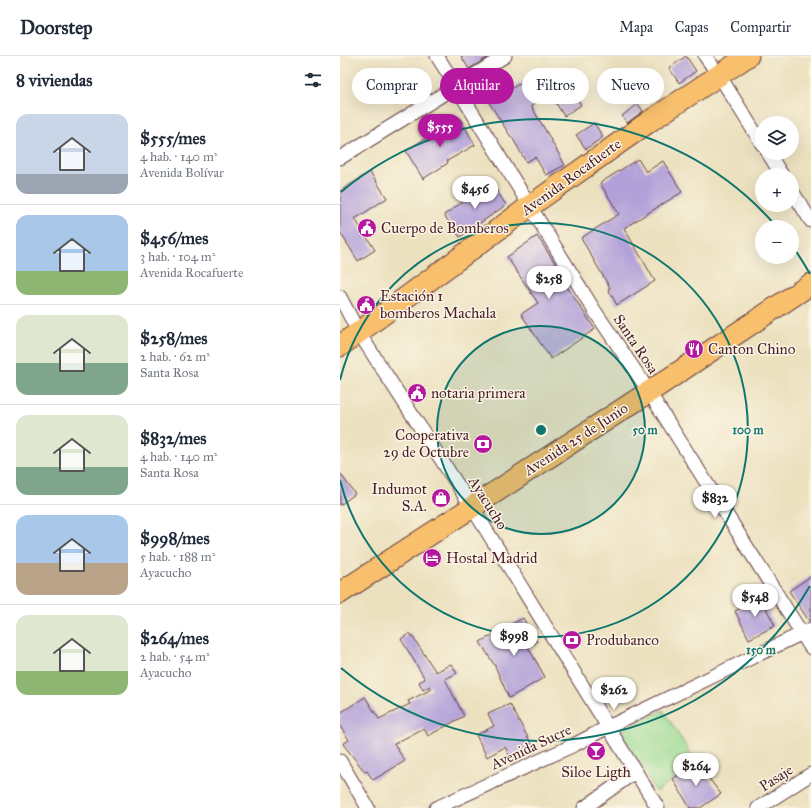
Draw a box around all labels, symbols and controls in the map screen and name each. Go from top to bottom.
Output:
text: Doorstep [20,16,93,39]
text: Mapa [620,19,653,36]
text: Capas [675,19,708,36]
text: Compartir [730,19,791,36]
chip: Comprar [352,68,432,104]
chip: Alquilar [440,68,514,104]
chip: Filtros [522,68,589,104]
chip: Nuevo [597,68,664,104]
icon: filters [302,69,324,91]
text: 8 viviendas [16,70,92,91]
pin: $555 [416,114,464,148]
map controls [755,116,799,264]
button: layers [755,116,799,160]
text: $555 [427,119,453,135]
text: $555/mes [140,128,206,149]
icon: home [48,130,96,178]
street label: Avenida Rocafuerte [517,135,625,220]
text: 4 hab. · 140 m² [140,149,218,165]
text: Avenida Bolívar [140,165,224,181]
button: + [755,168,799,212]
pin: $456 [451,176,499,210]
text: $456 [461,181,489,197]
public building icon: Cuerpo de Bomberos [356,217,378,239]
place label: Cuerpo de Bomberos [381,219,509,237]
button: − [755,220,799,264]
text: $456/mes [140,228,208,249]
icon: home [48,231,96,279]
text: 3 hab. · 104 m² [140,249,216,265]
text: Avenida Rocafuerte [140,265,243,281]
pin: $258 [525,266,573,300]
text: $258 [535,271,563,287]
place label: Estación 1 bomberos Machala [380,287,497,322]
public building icon: Estación 1 bomberos Machala [355,294,377,316]
street label: Santa Rosa [610,311,663,378]
text: $258/mes [140,328,208,349]
icon: home [48,331,96,379]
restaurant icon: Canton Chino [683,338,705,360]
place label: Canton Chino [708,340,796,358]
text: 2 hab. · 62 m² [140,349,210,365]
text: Santa Rosa [140,365,199,381]
public building icon: notaria primera [406,382,428,404]
place label: notaria primera [431,384,526,402]
street label: Avenida 25 de Junio [520,399,632,481]
centre of rings [534,423,548,437]
text: 50 m [632,423,659,437]
text: 100 m [732,423,765,437]
place label: Cooperativa 29 de Octubre [383,426,470,461]
text: $832/mes [140,428,207,449]
icon: home [48,431,96,479]
bank icon: Cooperativa 29 de Octubre [472,433,494,455]
text: 4 hab. · 140 m² [140,449,218,465]
text: Santa Rosa [140,465,199,481]
street label: Ayacucho [464,472,512,533]
place label: Indumot S.A. [371,480,428,515]
pin: $832 [691,485,739,519]
shop icon: Indumot S.A. [430,487,452,509]
text: $832 [702,490,728,506]
text: $998/mes [140,528,210,549]
icon: home [48,531,96,579]
hotel icon: Hostal Madrid [421,547,443,569]
text: 5 hab. · 188 m² [140,549,215,565]
place label: Hostal Madrid [446,549,538,567]
text: Ayacucho [140,565,192,581]
pin: $548 [731,584,779,618]
text: $548 [741,589,769,605]
pin: $998 [490,623,538,657]
text: $264/mes [140,628,209,649]
text: $998 [500,628,528,644]
bank icon: Produbanco [561,629,583,651]
icon: home [48,631,96,679]
place label: Produbanco [586,631,659,649]
text: 150 m [746,643,777,657]
text: 2 hab. · 54 m² [140,649,210,665]
text: Ayacucho [140,665,192,681]
pin: $262 [590,677,638,711]
text: $262 [600,682,628,698]
street label: Avenida Sucre [487,721,574,774]
bar icon: Siloe Ligth [585,740,607,762]
pin: $264 [672,753,720,787]
text: $264 [682,758,710,774]
street label: Pasaje [756,761,796,795]
place label: Siloe Ligth [561,763,632,781]

